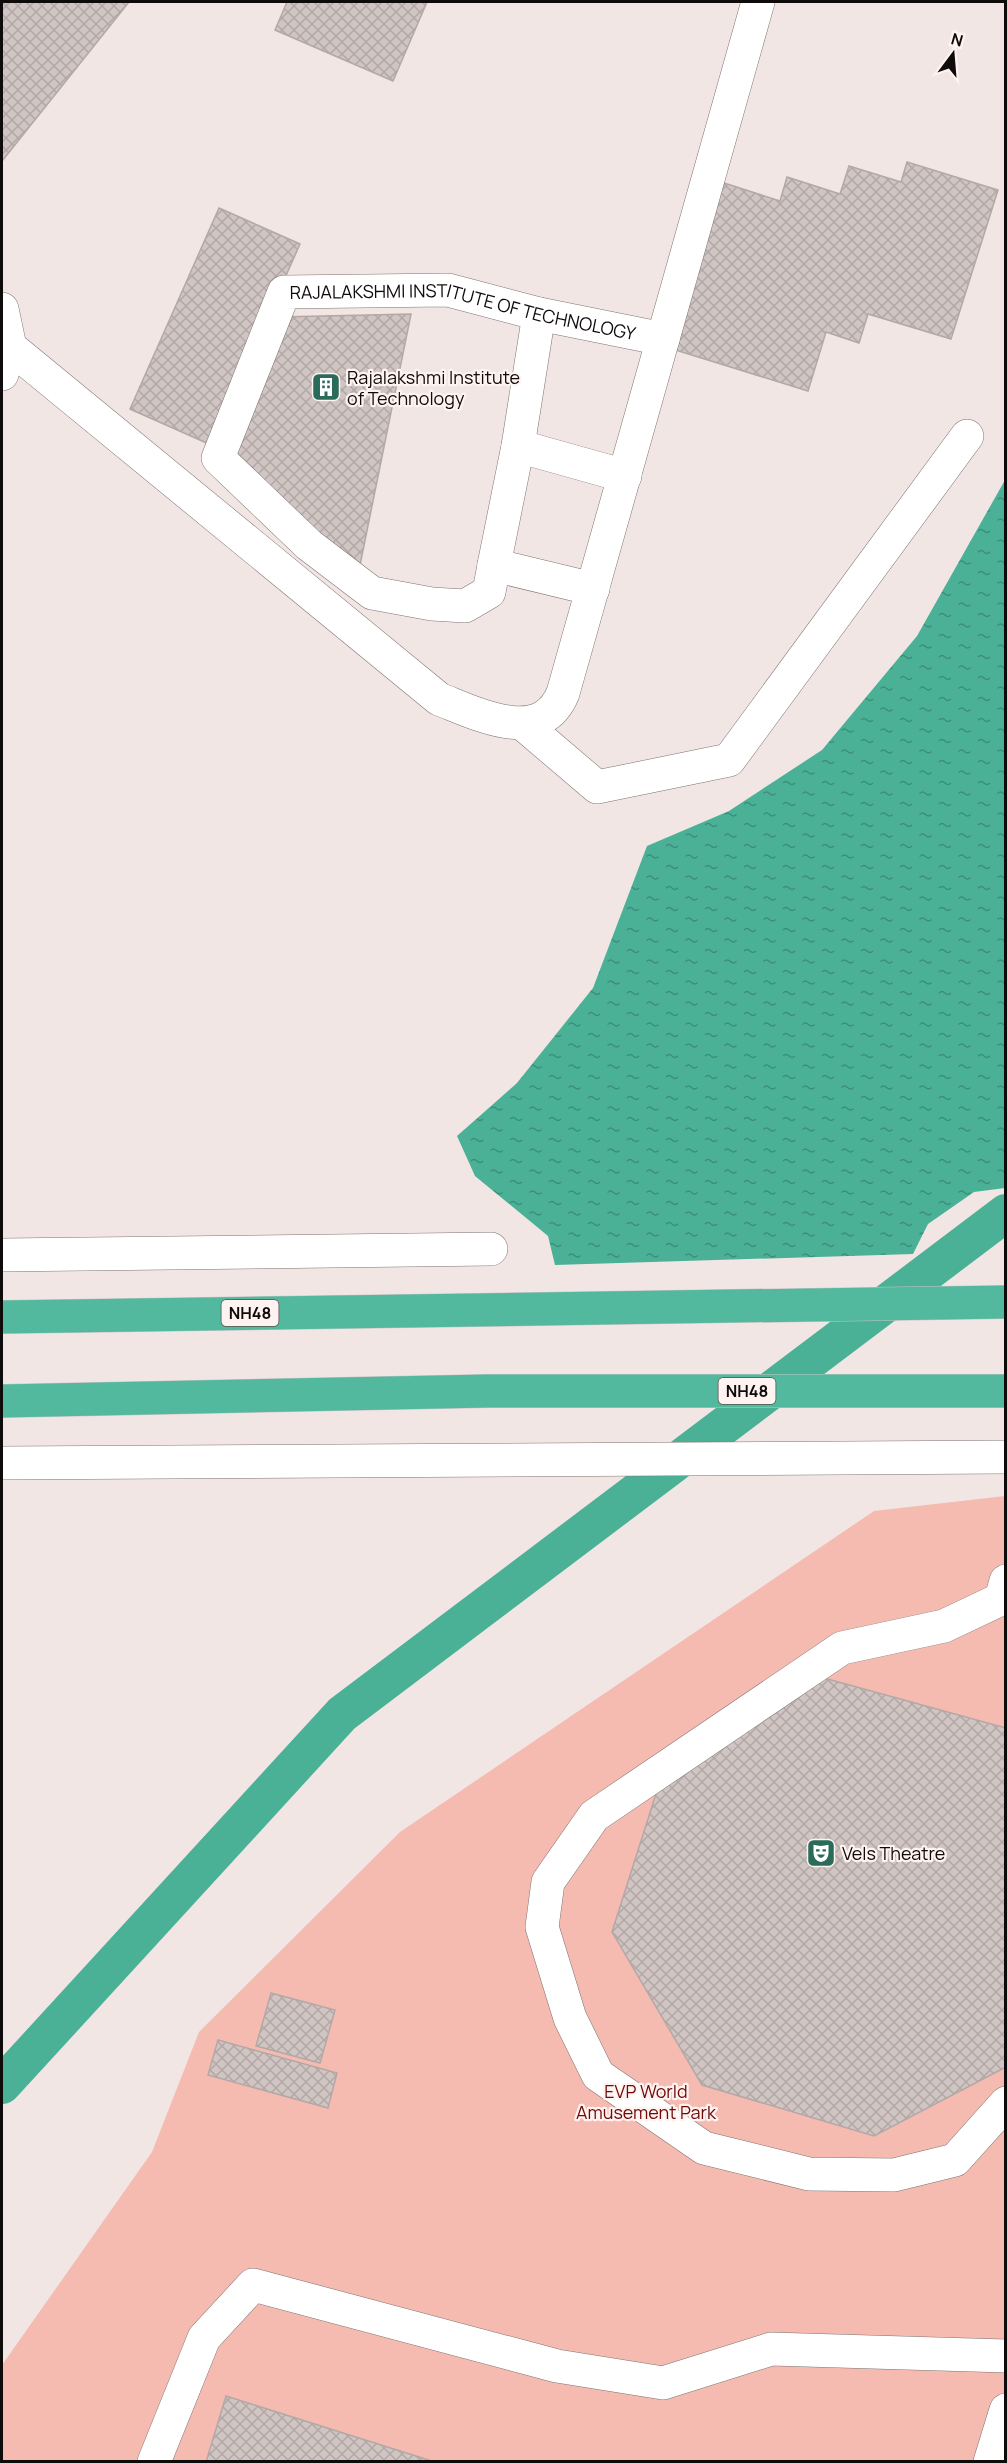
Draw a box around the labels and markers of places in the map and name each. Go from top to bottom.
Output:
place label: Rajalakshmi Institute of Technology [347,365,520,410]
building icon: Rajalakshmi Institute of Technology [310,371,342,403]
theatre icon: Vels Theatre [805,1837,837,1869]
place label: Vels Theatre [842,1841,945,1865]

